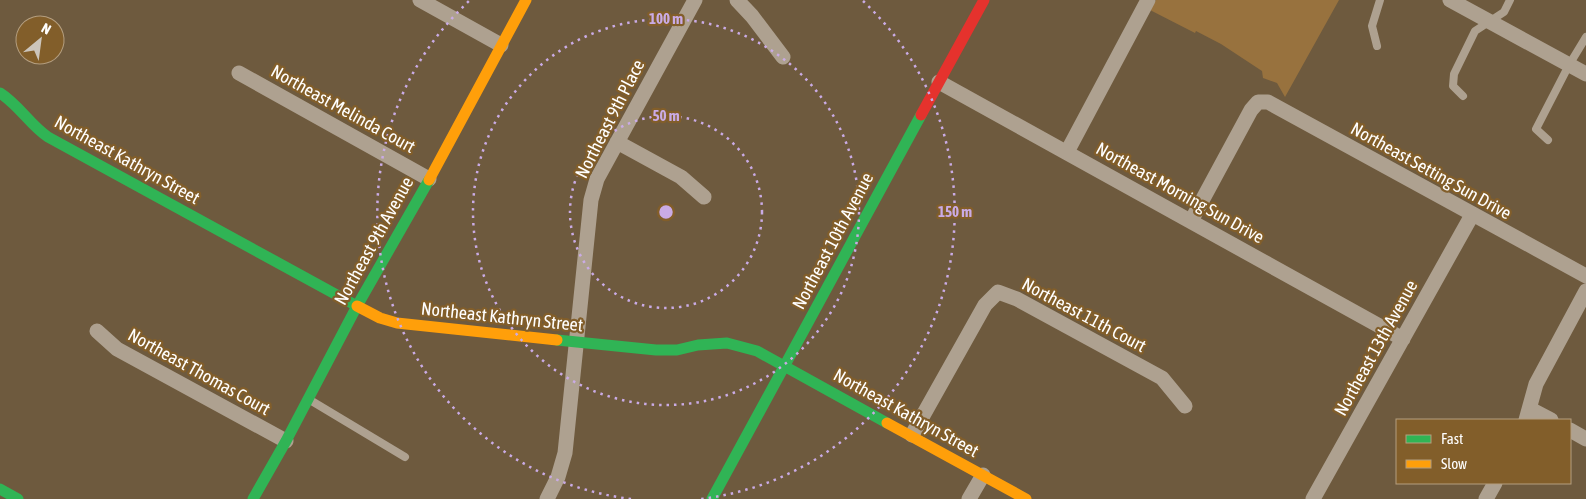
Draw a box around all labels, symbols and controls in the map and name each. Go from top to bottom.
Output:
text: 100 m [649,10,683,27]
north arrow [15,15,65,65]
text: N [39,20,54,38]
street label: Northeast 9th Place [571,56,648,182]
street label: Northeast Melinda Court [268,60,419,157]
text: 50 m [653,107,680,124]
street label: Northeast Kathryn Street [51,111,204,208]
street label: Northeast Setting Sun Drive [1347,118,1515,223]
street label: Northeast Morning Sun Drive [1093,138,1268,247]
street label: Northeast 10th Avenue [788,169,877,313]
street label: Northeast 9th Avenue [330,173,417,309]
centre of rings [657,203,675,221]
text: 150 m [938,203,972,220]
street label: Northeast 11th Court [1019,273,1150,356]
street label: Northeast 13th Avenue [1330,276,1422,419]
street label: Northeast Kathryn Street [420,298,584,335]
street label: Northeast Thomas Court [125,324,274,419]
street label: Northeast Kathryn Street [830,364,983,461]
legend [1396,419,1571,484]
text: Fast [1441,430,1463,447]
text: Slow [1441,455,1467,472]

